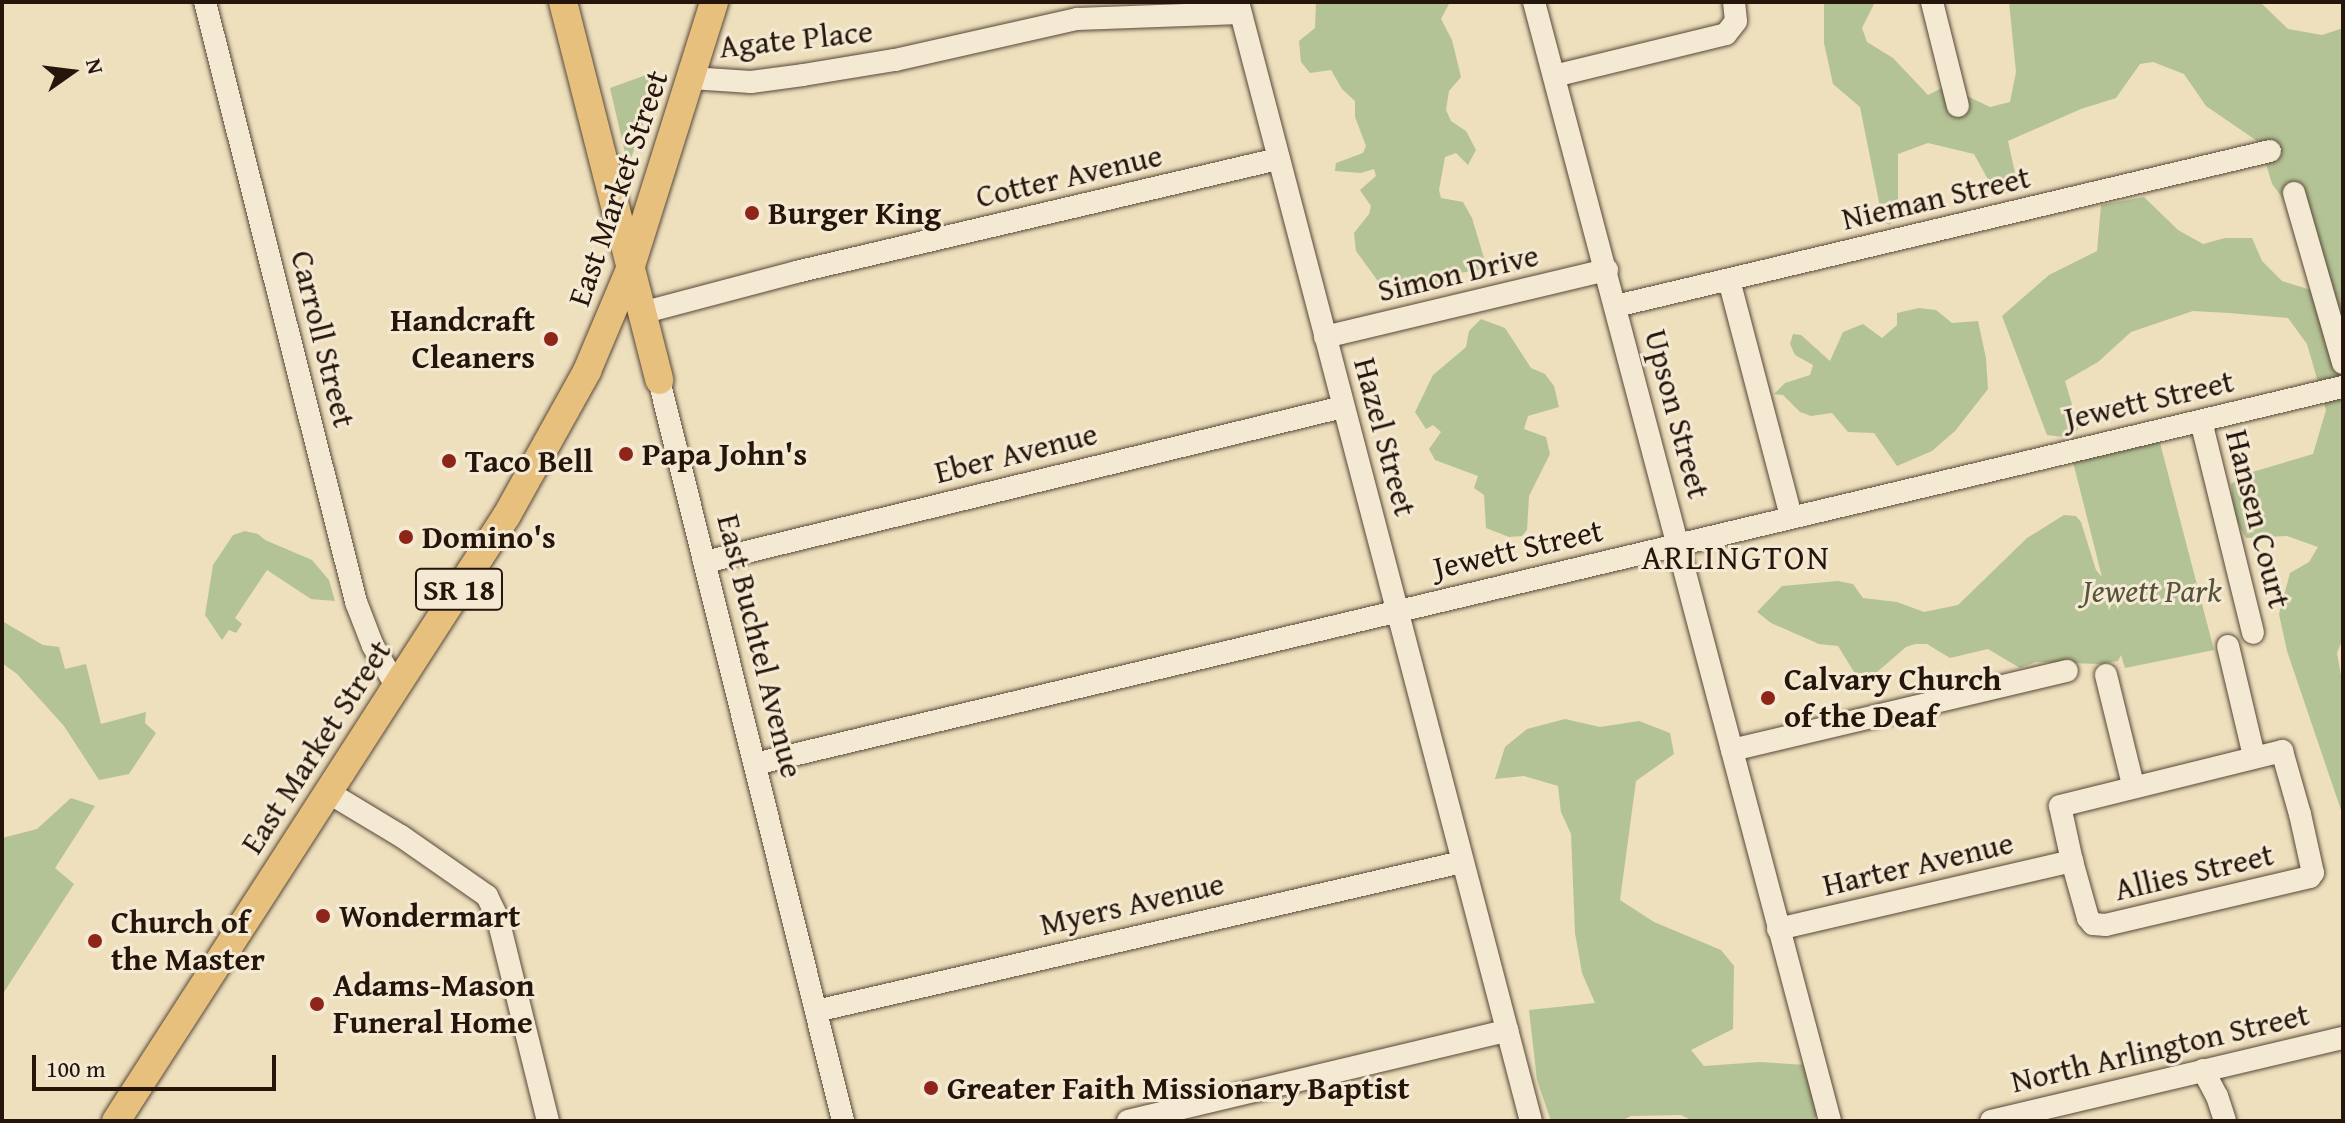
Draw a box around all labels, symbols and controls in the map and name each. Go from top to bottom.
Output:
street label: Agate Place [717,12,875,66]
north arrow [32,32,112,112]
text: N [78,55,113,77]
street label: East Market Street [560,65,676,311]
street label: Cotter Avenue [972,136,1166,216]
street label: Nieman Street [1838,158,2034,238]
place label: Burger King [768,194,941,232]
marker: Burger King [743,204,761,222]
street label: Simon Drive [1374,236,1542,310]
street label: Carroll Street [283,247,363,431]
place label: Handcraft Cleaners [390,302,535,377]
street label: Upson Street [1636,325,1718,503]
marker: Handcraft Cleaners [542,330,560,348]
street label: Hazel Street [1345,354,1425,520]
street label: Jewett Street [2061,362,2237,438]
street label: Eber Avenue [931,414,1101,492]
street label: Hansen Court [2217,426,2299,612]
place label: Papa John's [642,435,807,473]
place label: Taco Bell [465,442,593,480]
marker: Papa John's [617,445,635,463]
marker: Taco Bell [440,452,458,470]
street label: East Buchtel Avenue [709,510,811,782]
street label: Jewett Street [1430,511,1606,587]
place label: Domino's [422,518,556,556]
marker: Domino's [397,528,415,546]
district label: ARLINGTON [1641,537,1831,577]
road number: SR 18 [413,563,505,615]
park label: Jewett Park [2082,572,2222,610]
street label: East Market Street [233,633,399,861]
place label: Calvary Church of the Deaf [1784,661,2002,736]
marker: Calvary Church of the Deaf [1759,689,1777,707]
street label: Harter Avenue [1819,823,2017,905]
street label: Allies Street [2111,835,2277,909]
street label: Myers Avenue [1036,864,1228,944]
place label: Wondermart [339,897,520,935]
place label: Church of the Master [111,904,265,979]
marker: Wondermart [314,907,332,925]
marker: Church of the Master [86,932,104,950]
place label: Adams-Mason Funeral Home [333,967,535,1042]
marker: Adams-Mason Funeral Home [308,995,326,1013]
street label: North Arlington Street [2007,995,2313,1101]
scale bar [36,1039,280,1089]
text: 100 m [46,1051,106,1086]
place label: Greater Faith Missionary Baptist [947,1069,1410,1107]
marker: Greater Faith Missionary Baptist [922,1079,940,1097]

